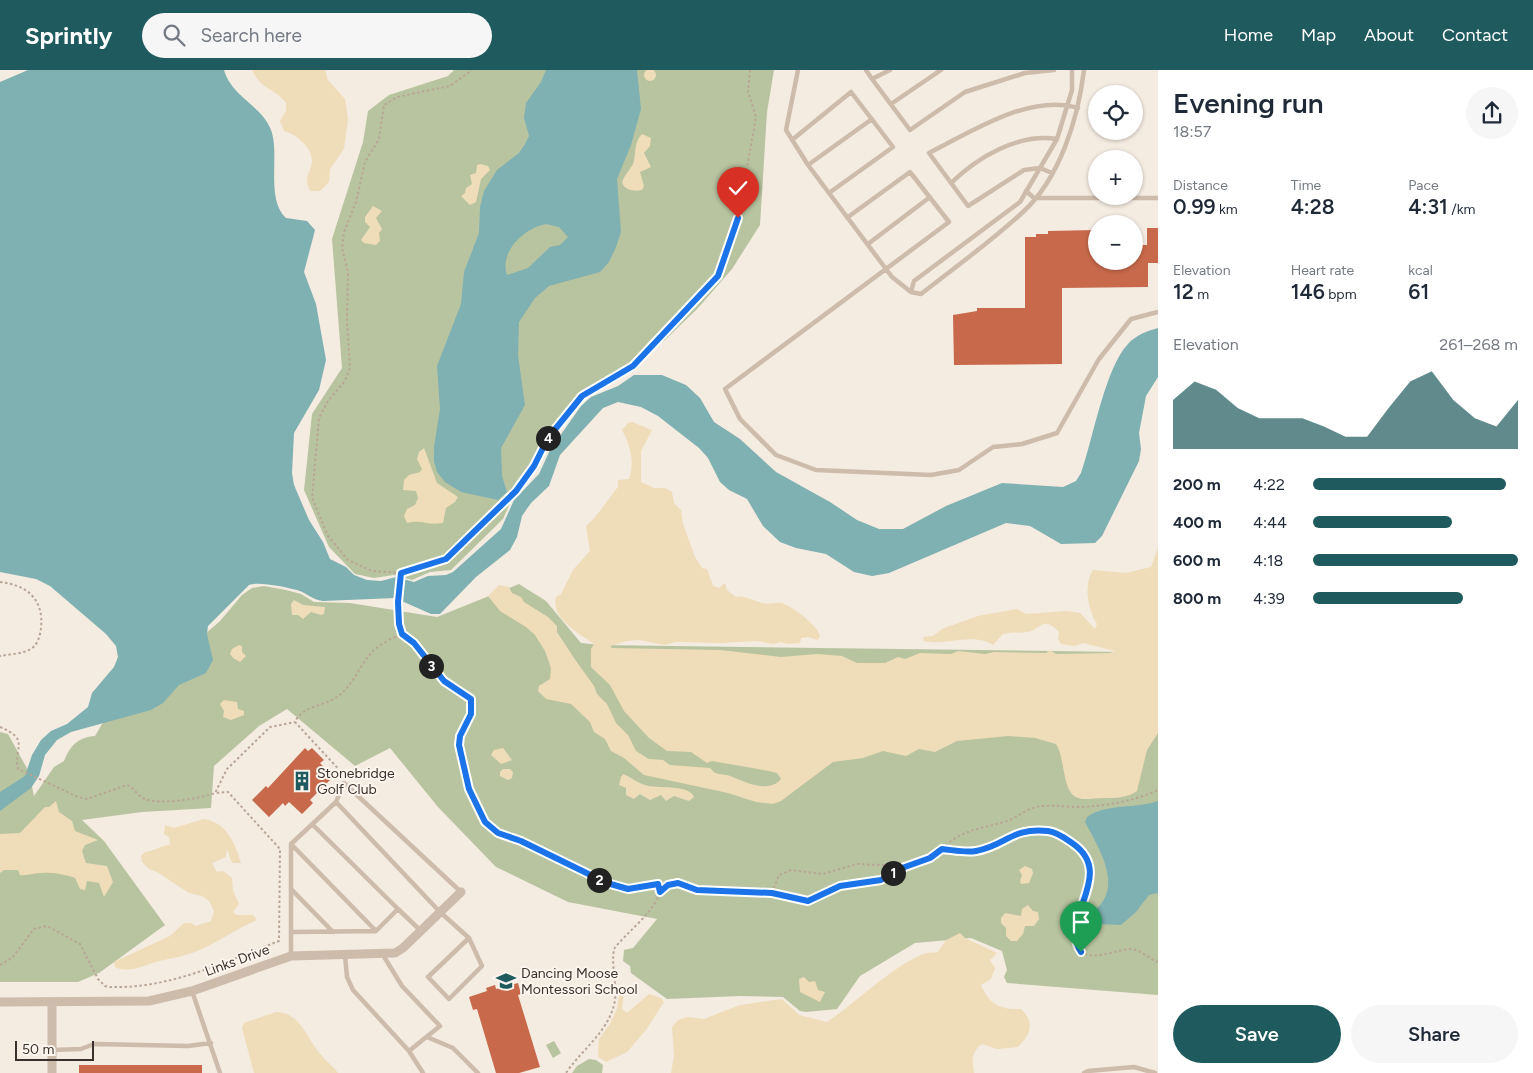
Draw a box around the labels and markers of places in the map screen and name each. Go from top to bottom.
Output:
pin [717,167,759,218]
pin: 4 [536,426,560,450]
pin: 3 [418,654,444,678]
place label: Stonebridge Golf Club [317,765,395,798]
building icon: Stonebridge Golf Club [291,770,313,792]
pin: 1 [880,860,906,886]
pin: 2 [586,868,612,892]
pin [1060,901,1102,952]
place label: Dancing Moose Montessori School [521,965,638,998]
school or university icon: Dancing Moose Montessori School [495,970,517,992]

